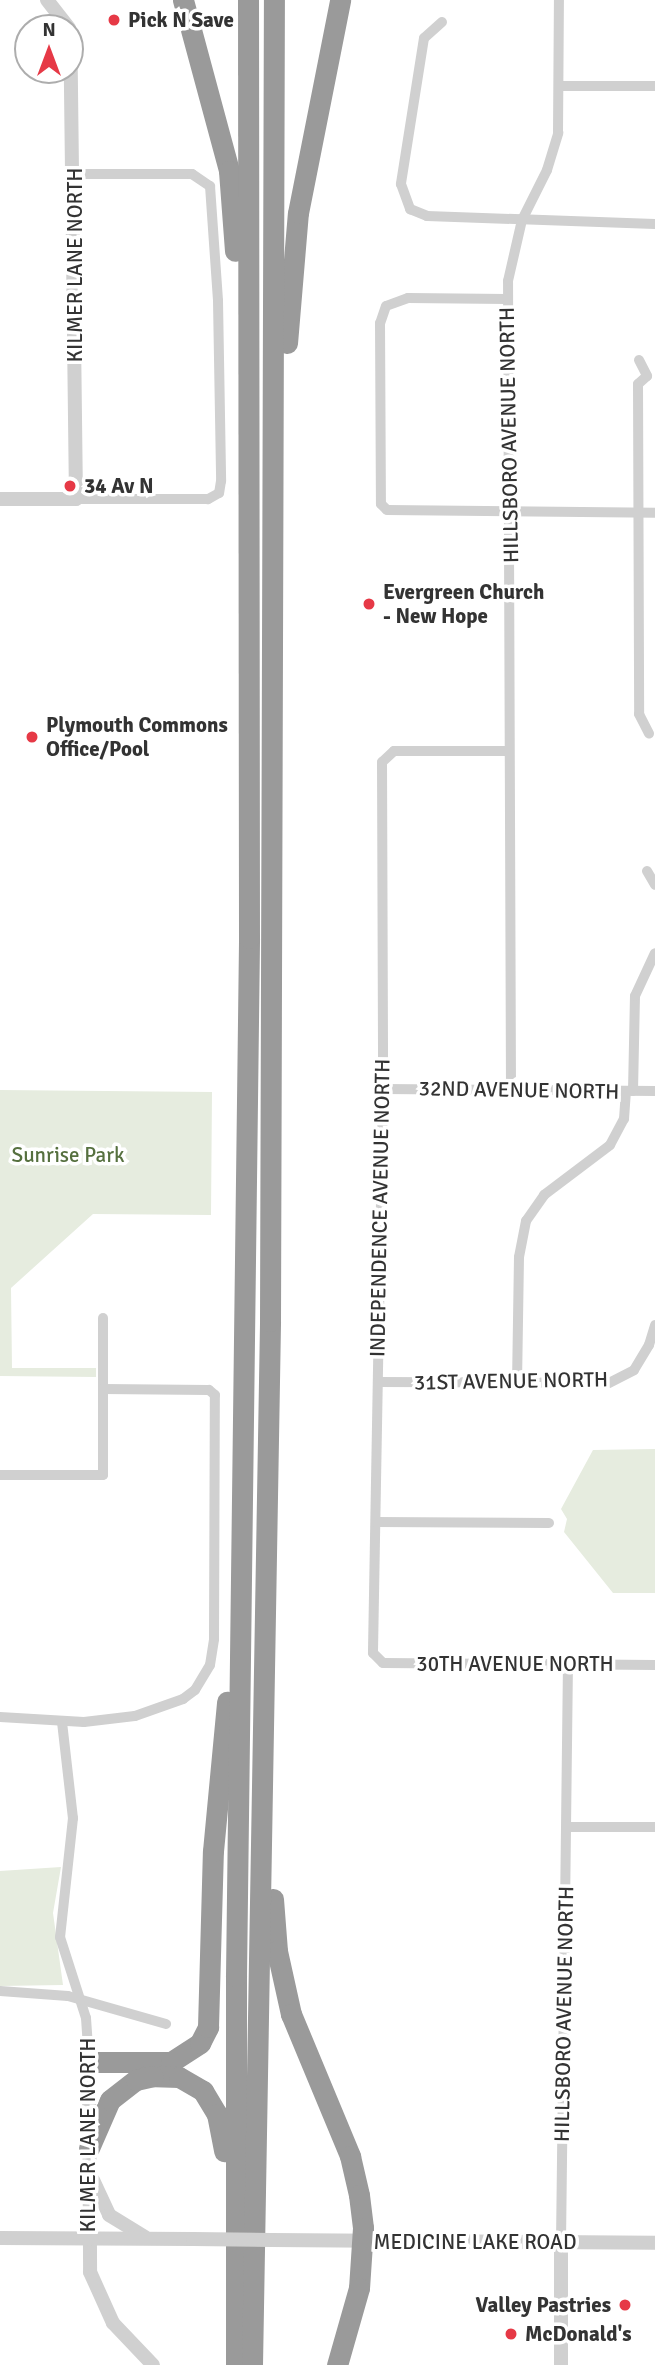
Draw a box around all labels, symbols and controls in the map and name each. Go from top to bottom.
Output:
place label: Pick N Save [128,7,234,33]
marker: Pick N Save [106,12,122,28]
north arrow [14,14,84,84]
text: N [42,18,56,42]
street label: KILMER LANE NORTH [62,168,88,362]
street label: HILLSBORO AVENUE NORTH [494,307,524,563]
place label: 34 Av N [84,473,154,499]
marker: 34 Av N [62,478,78,494]
place label: Evergreen Church - New Hope [383,579,544,629]
marker: Evergreen Church - New Hope [361,596,377,612]
place label: Plymouth Commons Office/Pool [46,712,228,762]
marker: Plymouth Commons Office/Pool [24,729,40,745]
street label: INDEPENDENCE AVENUE NORTH [365,1059,395,1357]
street label: 32ND AVENUE NORTH [418,1076,620,1104]
park label: Sunrise Park [11,1142,125,1168]
street label: 31ST AVENUE NORTH [414,1367,608,1395]
street label: 30TH AVENUE NORTH [416,1651,614,1677]
street label: HILLSBORO AVENUE NORTH [549,1886,579,2142]
street label: KILMER LANE NORTH [75,2038,101,2232]
street label: MEDICINE LAKE ROAD [373,2229,577,2255]
place label: Valley Pastries [476,2292,611,2318]
marker: Valley Pastries [617,2297,633,2313]
place label: McDonald's [525,2321,632,2347]
marker: McDonald's [503,2326,519,2342]

